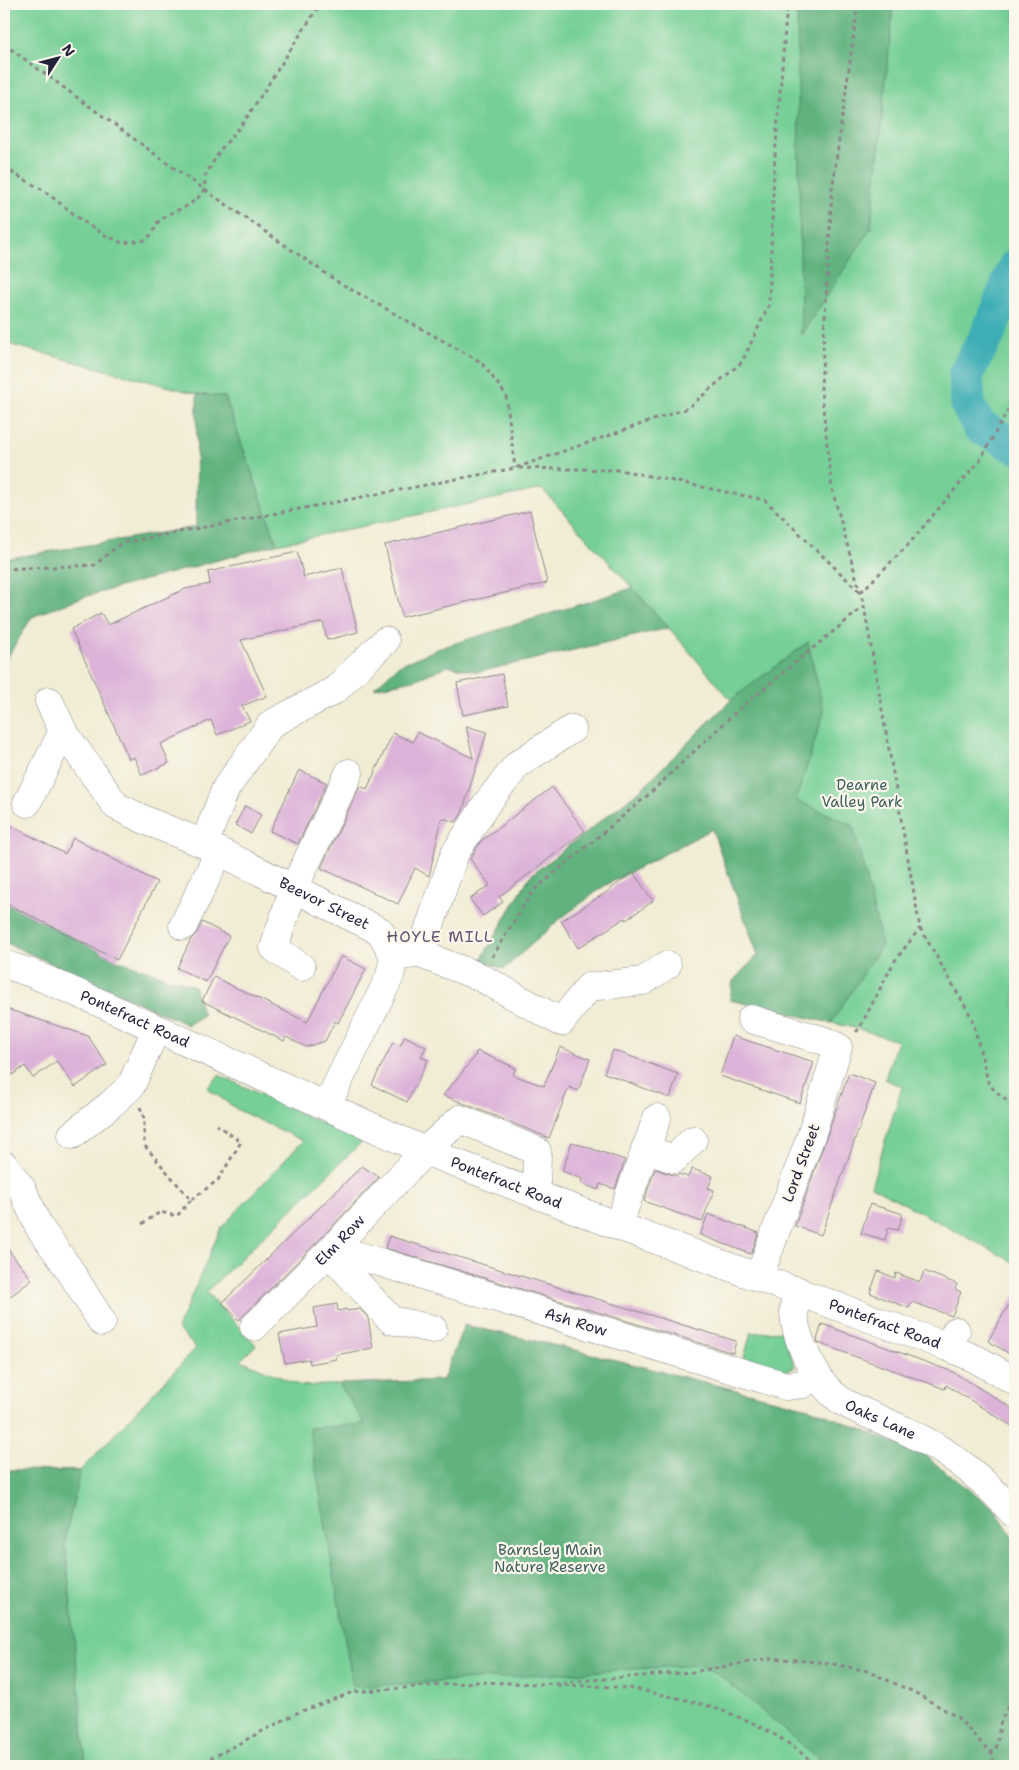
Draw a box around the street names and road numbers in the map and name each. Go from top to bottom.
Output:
street label: Beevor Street [276,873,373,934]
street label: Pontefract Road [77,985,193,1053]
street label: Lord Street [778,1121,824,1205]
street label: Pontefract Road [448,1152,565,1213]
street label: Elm Row [311,1211,369,1270]
street label: Pontefract Road [826,1294,944,1354]
street label: Ash Row [542,1303,610,1341]
street label: Oaks Lane [841,1395,919,1444]

